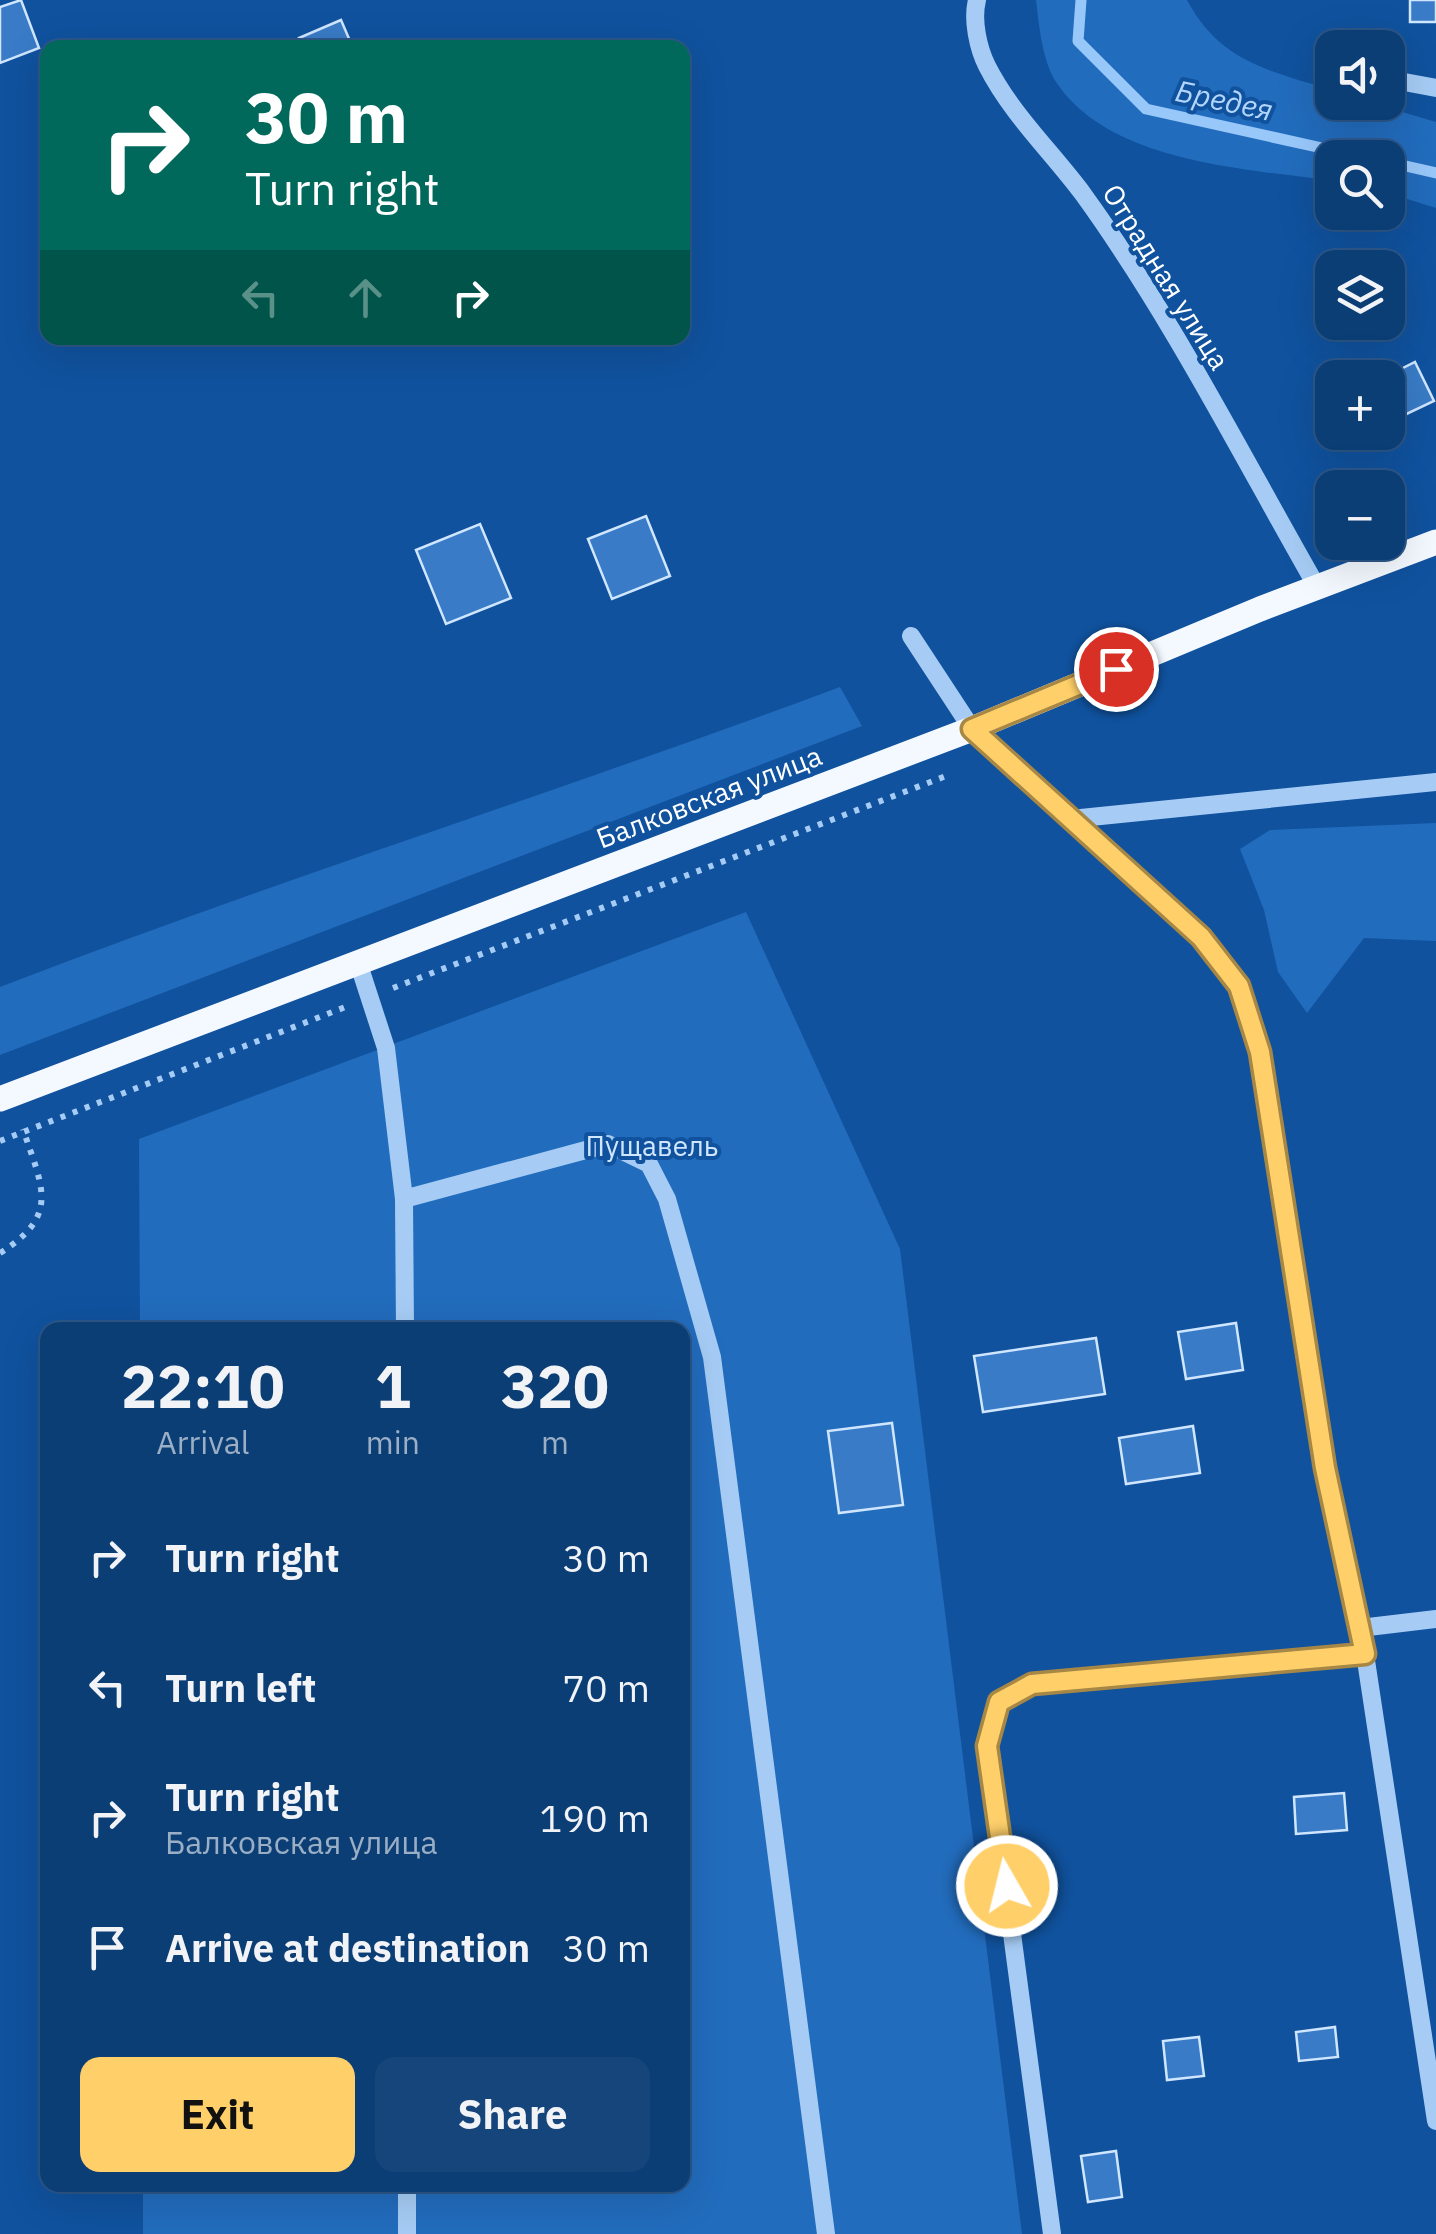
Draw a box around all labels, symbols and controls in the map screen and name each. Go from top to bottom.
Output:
map controls [1315,30,1405,560]
button: sound [1315,30,1405,120]
water label: Бредея [1172,70,1277,129]
text: 30 m [245,71,408,162]
icon: right [80,80,210,210]
button: search [1315,140,1405,230]
text: Turn right [245,159,440,217]
street label: Отрадная улица [1095,177,1238,377]
button: layers [1315,250,1405,340]
icon: left [233,270,288,325]
icon: ahead [338,270,393,325]
icon: right [443,270,498,325]
button: + [1315,360,1405,450]
button: − [1315,470,1405,560]
pin [1074,627,1159,712]
icon: arrive [1089,642,1144,697]
street label: Балковская улица [591,737,827,857]
park label: Пущавель [586,1127,718,1164]
text: 22:10 [121,1346,285,1425]
text: 1 [375,1346,411,1425]
text: 320 [501,1346,609,1425]
text: Arrival [156,1421,250,1463]
text: min [366,1421,420,1463]
text: m [541,1421,569,1463]
icon: right [80,1530,135,1585]
text: Turn right [165,1533,340,1582]
text: 30 m [562,1533,650,1582]
icon: left [80,1660,135,1715]
text: Turn left [165,1663,316,1712]
text: 70 m [562,1663,650,1712]
text: Turn right [165,1772,340,1821]
icon: right [80,1790,135,1845]
text: 190 m [539,1793,650,1842]
text: Балковская улица [165,1821,437,1863]
position arrow [955,1834,1059,1938]
icon: arrive [80,1920,135,1975]
text: Arrive at destination [165,1923,530,1972]
text: 30 m [562,1923,650,1972]
button: Exit [80,2057,355,2172]
button: Share [375,2057,650,2172]

